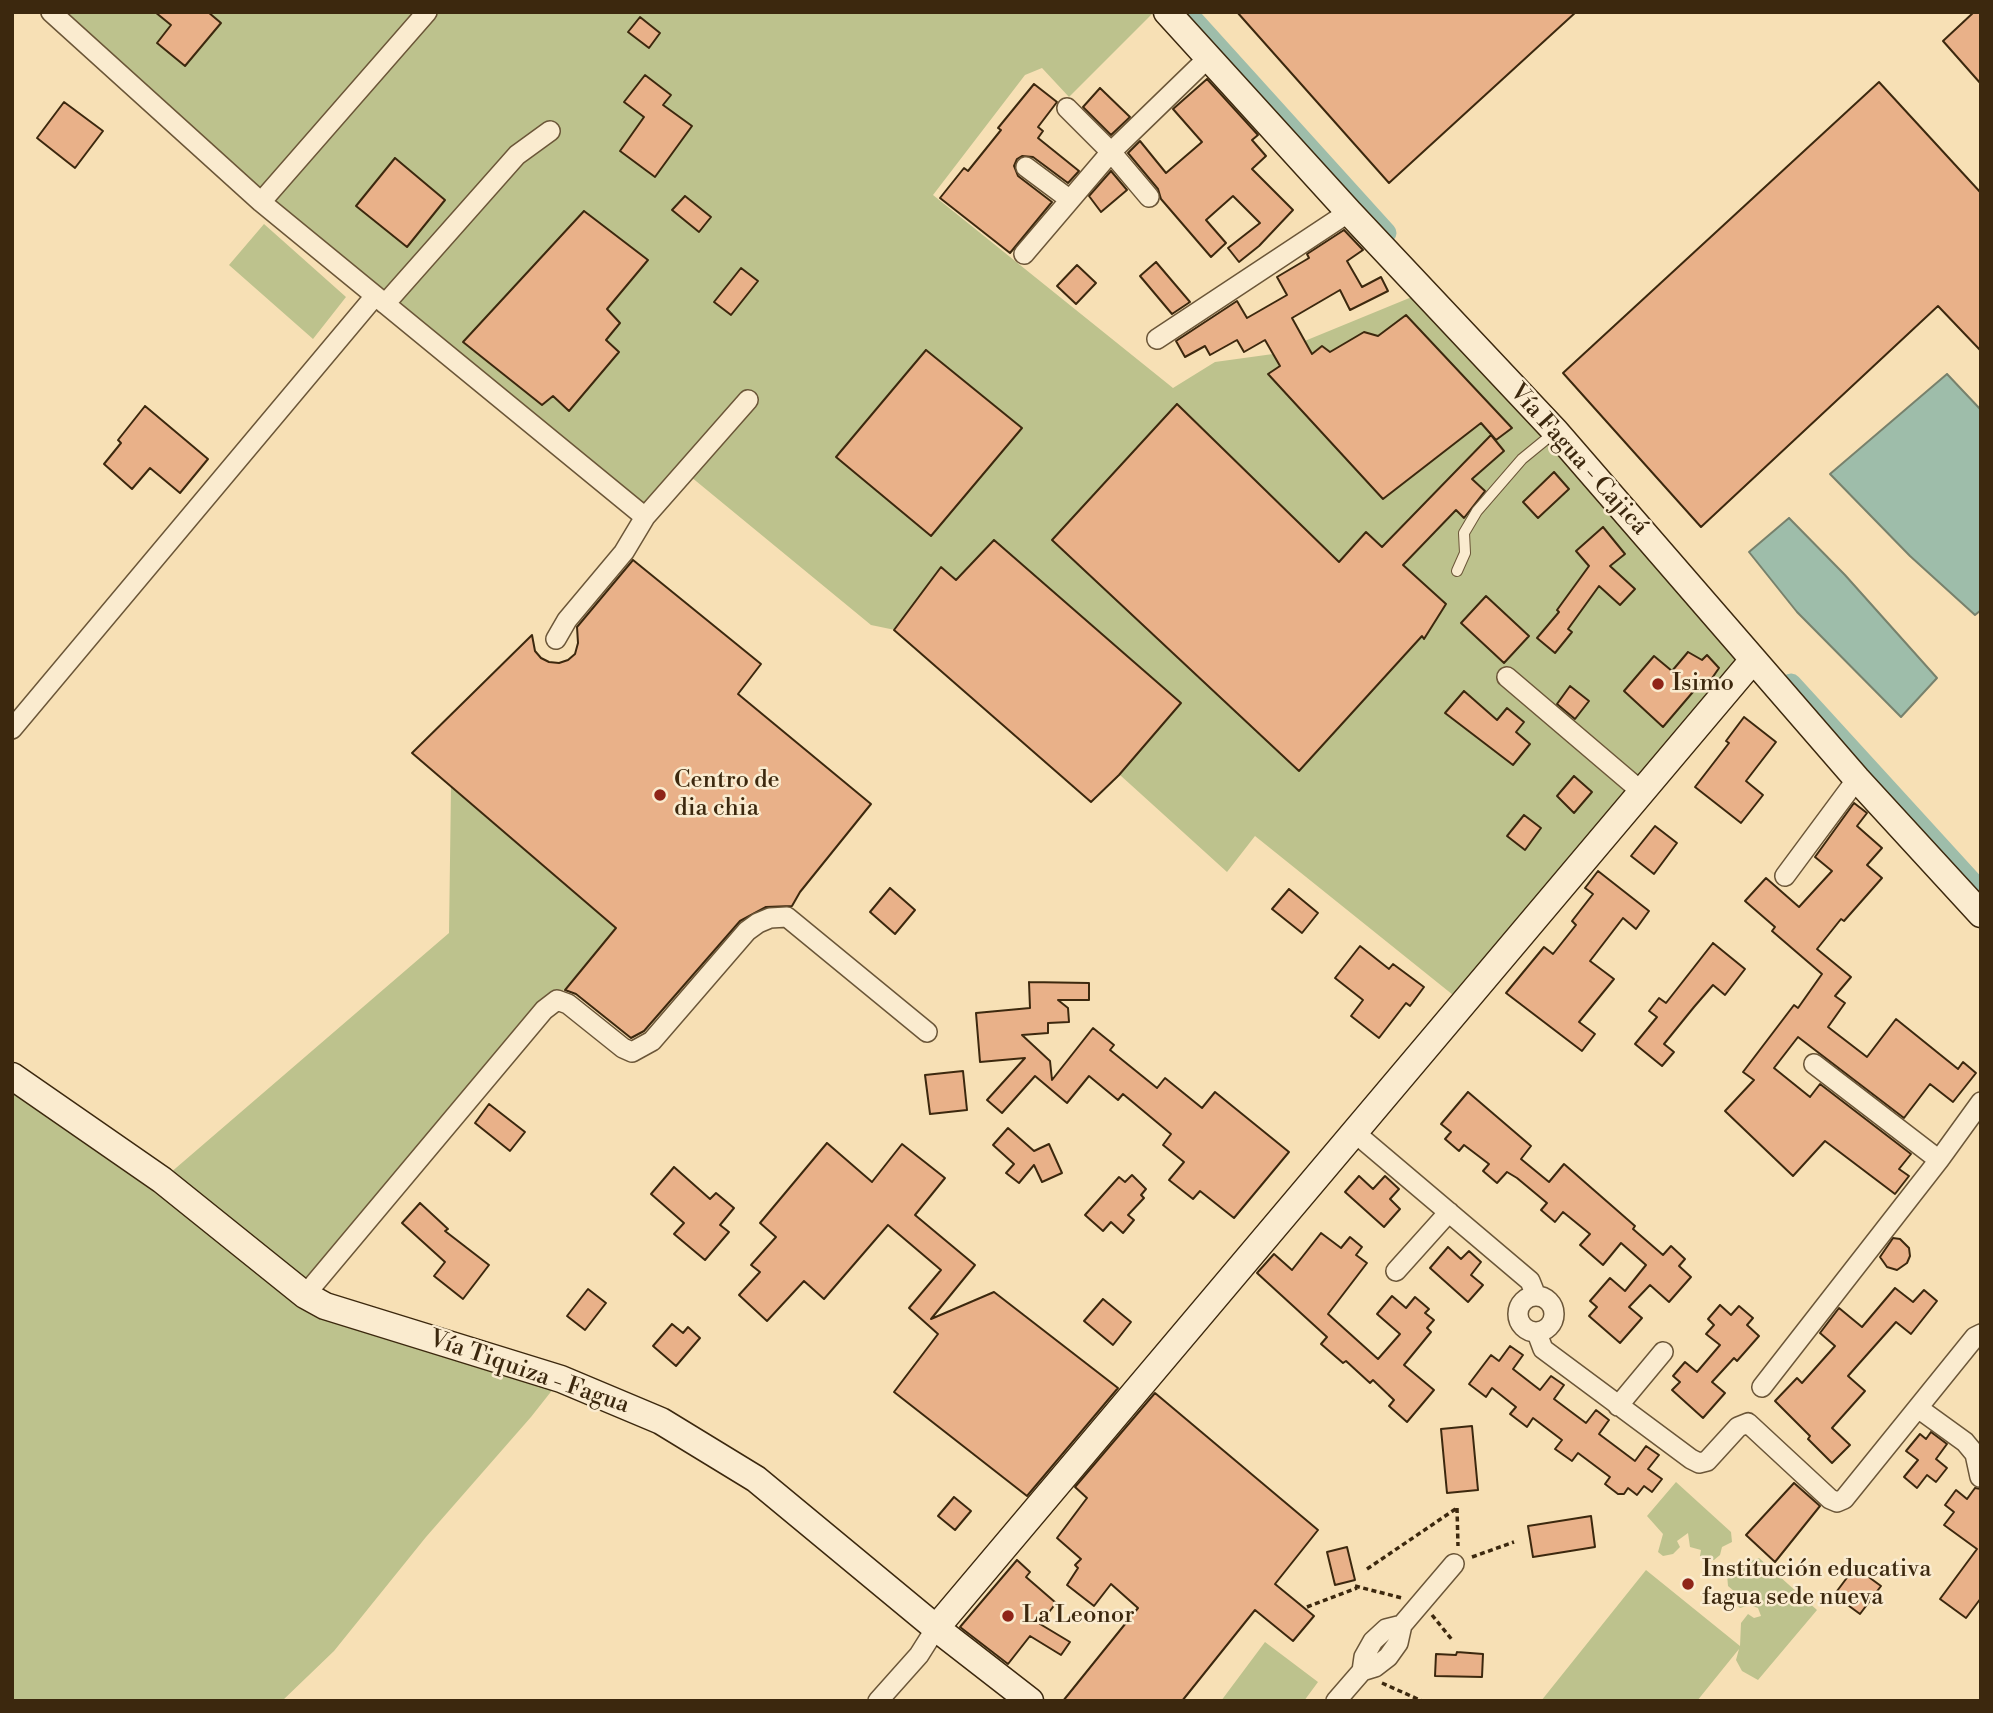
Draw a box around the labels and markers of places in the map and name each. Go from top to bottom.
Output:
place label: Isimo [1672,670,1734,698]
marker: Isimo [1650,676,1666,692]
place label: Centro de dia chia [674,767,780,823]
marker: Centro de dia chia [652,787,668,803]
place label: Institución educativa fagua sede nueva [1702,1556,1931,1612]
marker: Institución educativa fagua sede nueva [1680,1576,1696,1592]
place label: La Leonor [1022,1602,1135,1630]
marker: La Leonor [1000,1608,1016,1624]

